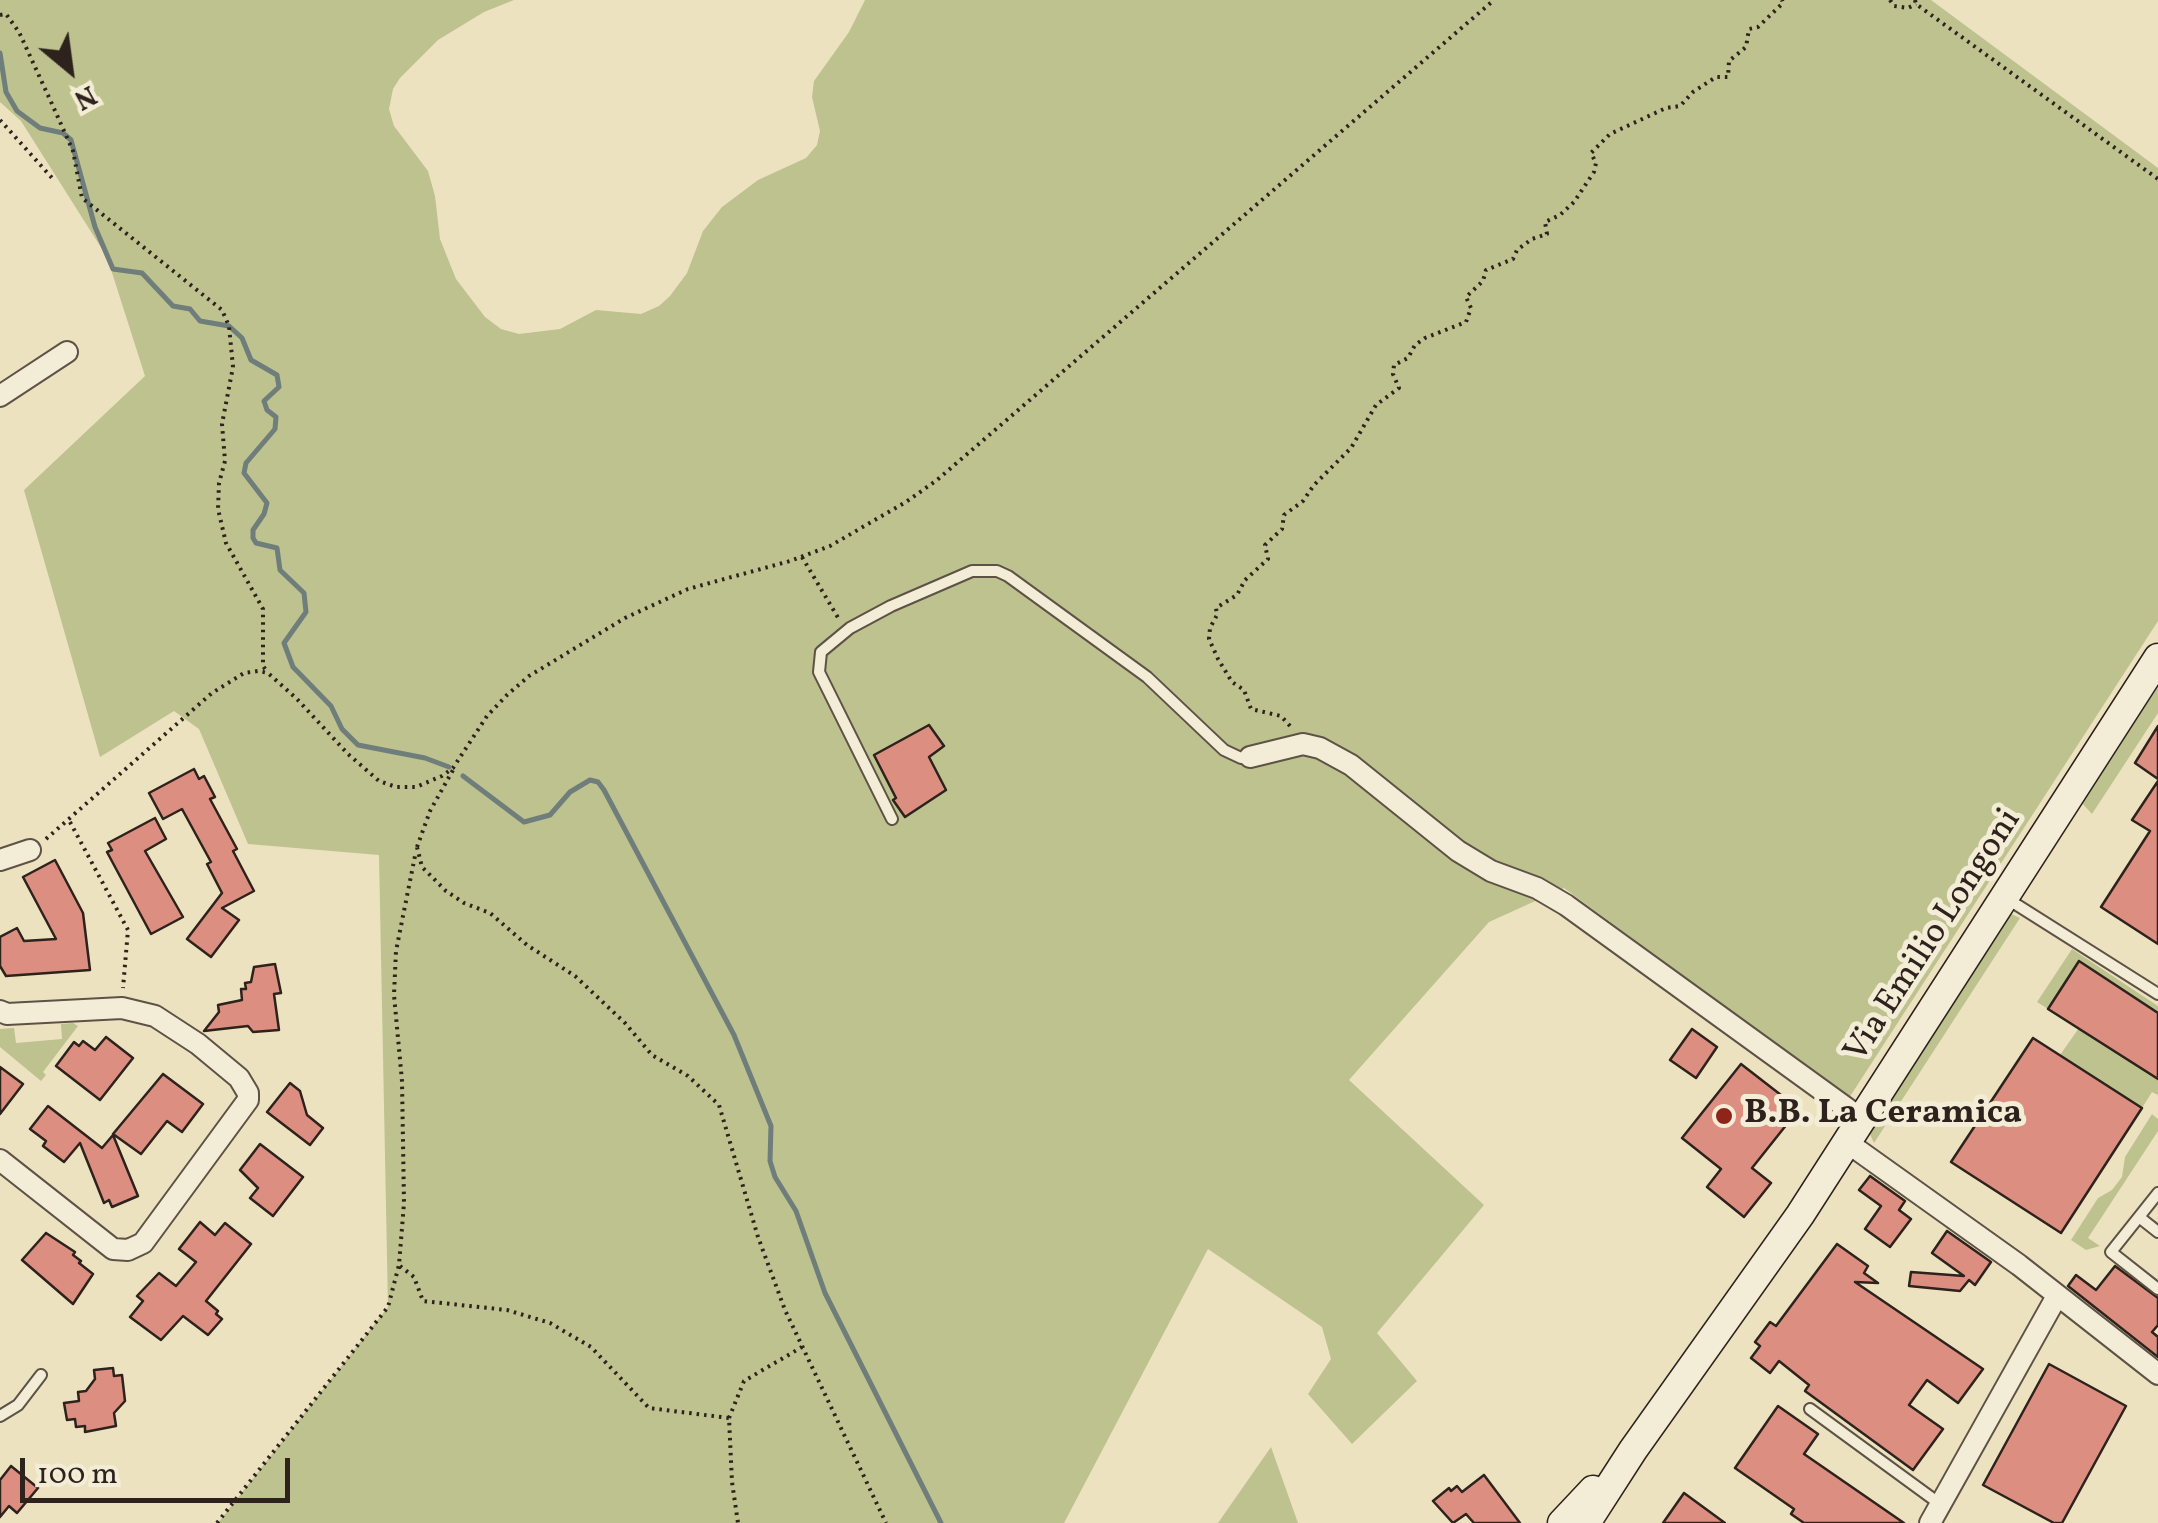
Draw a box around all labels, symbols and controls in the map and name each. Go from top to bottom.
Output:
north arrow [20,20,120,120]
text: N [66,75,103,119]
street label: Via Emilio Longoni [1837,803,2033,1071]
place label: B.B. La Ceramica [1744,1095,2022,1137]
marker: B.B. La Ceramica [1713,1105,1735,1127]
scale bar [25,1438,295,1500]
text: 100 m [37,1454,118,1496]

